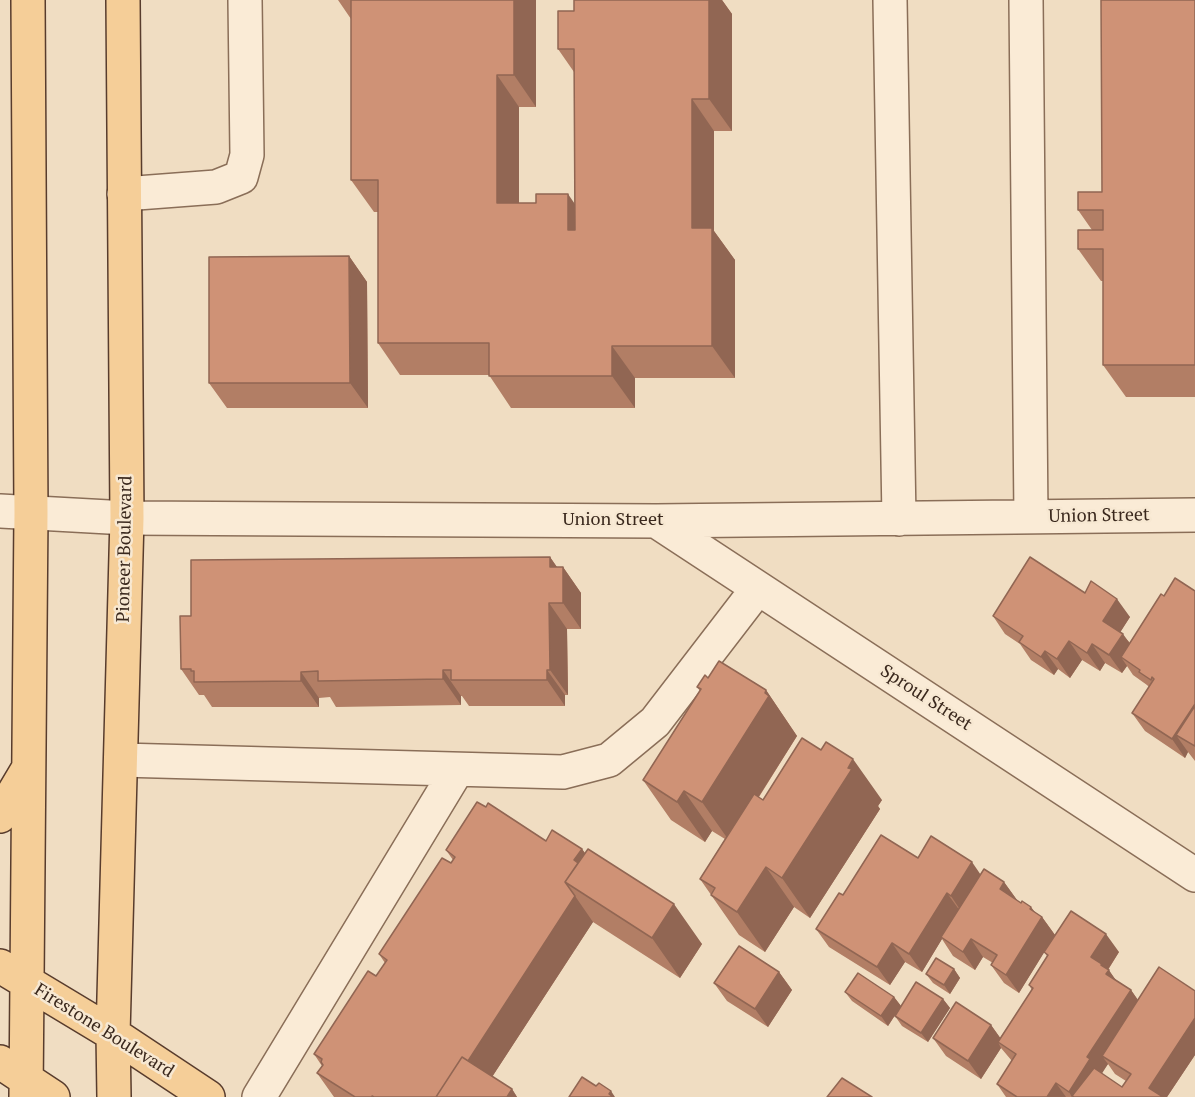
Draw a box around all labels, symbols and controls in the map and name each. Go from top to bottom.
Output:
street label: Pioneer Boulevard [113,475,137,623]
street label: Union Street [1048,504,1150,528]
street label: Union Street [562,509,664,531]
street label: Sproul Street [876,660,976,736]
street label: Firestone Boulevard [30,979,178,1083]

